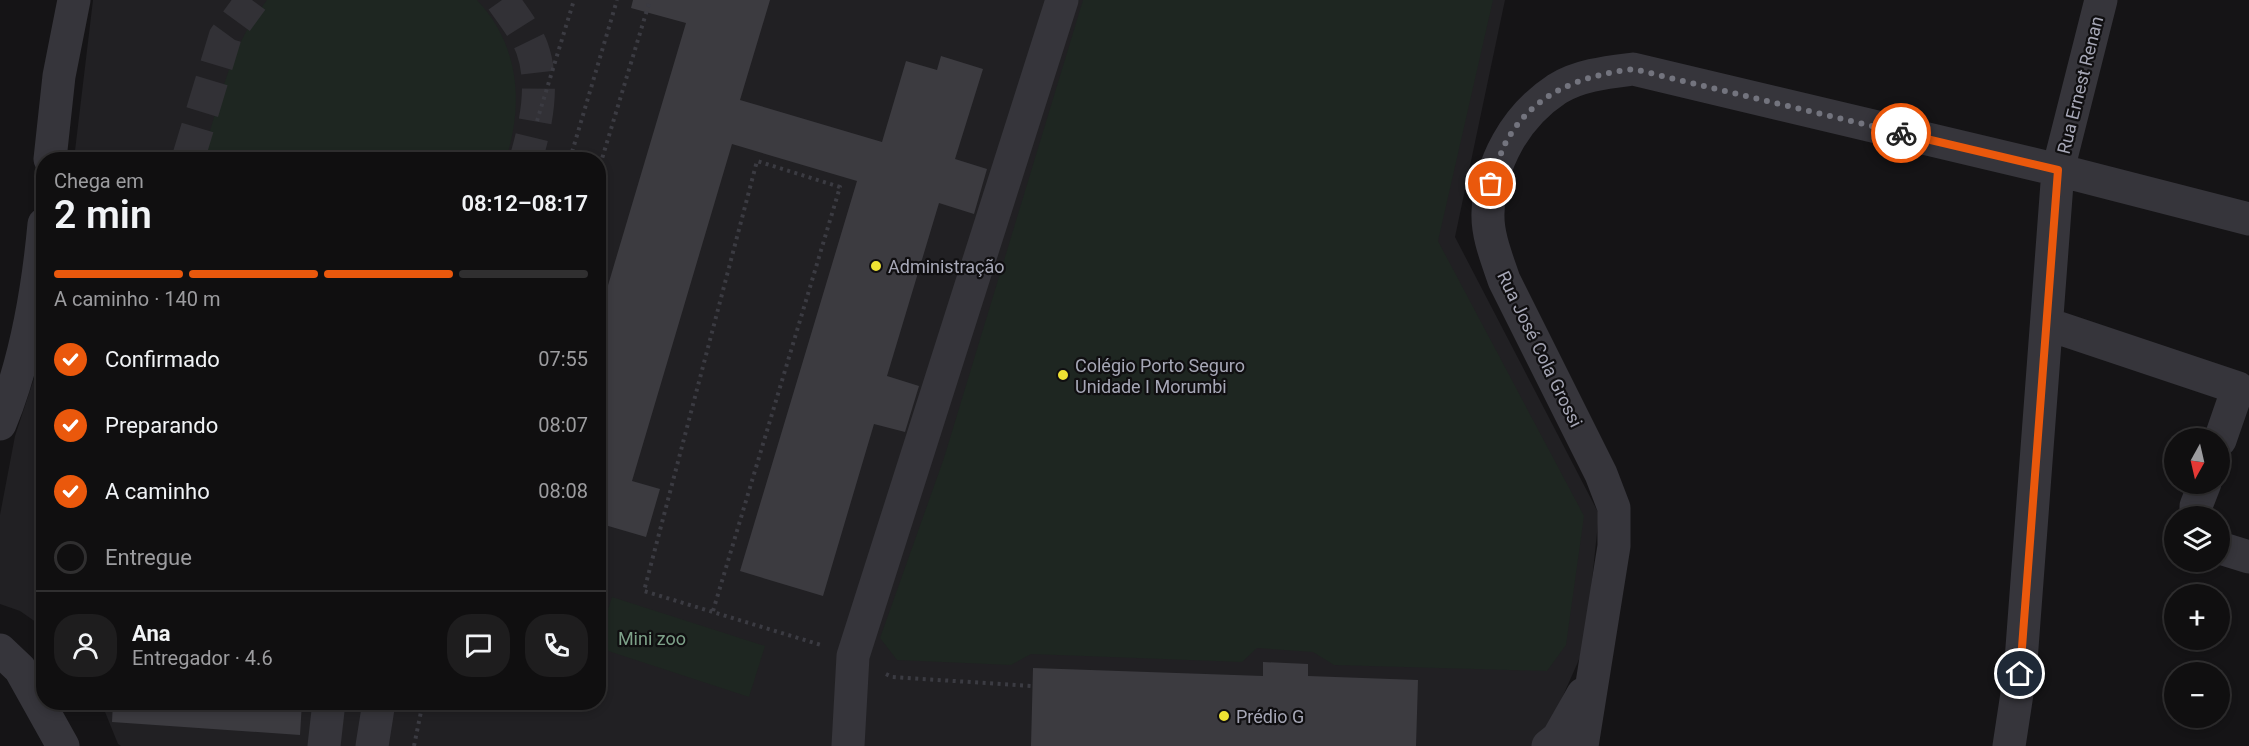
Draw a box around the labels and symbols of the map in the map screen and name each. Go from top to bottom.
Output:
street label: Rua Ernest Renan [2053,14,2107,156]
courier [1871,103,1931,163]
pin [1465,158,1516,209]
place label: Administração [888,256,1005,277]
marker: Administração [869,259,883,273]
street label: Rua José Cola Grossi [1493,268,1587,430]
place label: Colégio Porto Seguro Unidade I Morumbi [1075,355,1245,397]
marker: Colégio Porto Seguro Unidade I Morumbi [1056,368,1070,382]
north arrow [2164,428,2230,494]
park label: Mini zoo [618,628,686,649]
pin [1994,648,2045,699]
place label: Prédio G [1236,706,1304,727]
marker: Prédio G [1217,709,1231,723]

